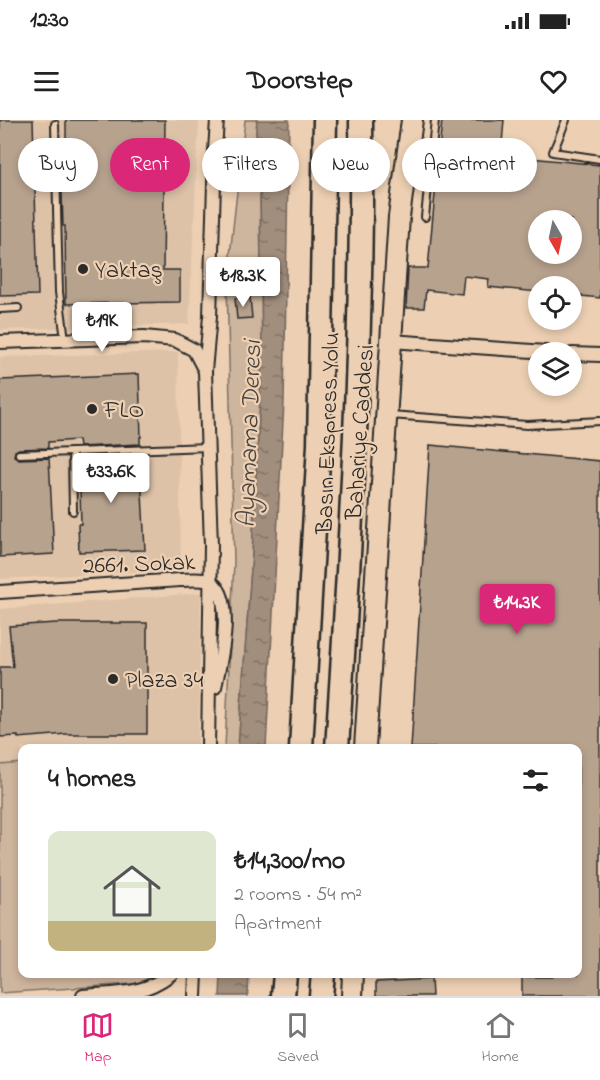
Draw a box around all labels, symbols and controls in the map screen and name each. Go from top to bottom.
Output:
text: 12:30 [30,5,68,37]
text: Doorstep [247,62,353,101]
icon: menu [30,65,63,98]
icon: heart [537,65,570,98]
chip: Buy [18,138,98,192]
chip: Rent [110,138,190,192]
chip: Filters [202,138,299,192]
chip: New [311,138,390,192]
chip: Apartment [402,138,537,192]
north arrow [528,210,582,264]
map controls [528,210,582,396]
place label: Yaktaş [95,254,163,289]
pin: ₺18.3K [194,257,292,308]
marker: Yaktaş [76,262,90,276]
text: ₺18.3K [220,262,266,291]
button: locate [528,276,582,330]
pin: ₺19K [66,302,138,353]
text: ₺19K [86,307,118,336]
street label: Basın Ekspress Yolu [308,331,351,536]
water label: Ayamama Deresi [229,337,273,529]
button: layers [528,342,582,396]
street label: Bahariye Caddesi [338,343,386,522]
place label: FLO [103,394,144,429]
marker: FLO [85,402,99,416]
pin: ₺33.6K [62,453,160,504]
text: ₺33.6K [86,458,136,487]
street label: 2661. Sokak [82,546,197,585]
pin: ₺14.3K [468,584,566,635]
text: ₺14.3K [494,589,540,618]
place label: Plaza 34 [125,664,203,699]
marker: Plaza 34 [106,672,120,686]
text: 4 homes [48,761,136,799]
icon: filters [519,764,552,797]
text: ₺14,300/mo [234,843,345,881]
icon: home [96,855,168,927]
text: 2 rooms · 54 m² [234,881,362,910]
text: Apartment [234,910,322,939]
tab: Map [81,1009,114,1069]
tab: Saved [277,1009,319,1069]
tab: Home [481,1009,519,1069]

